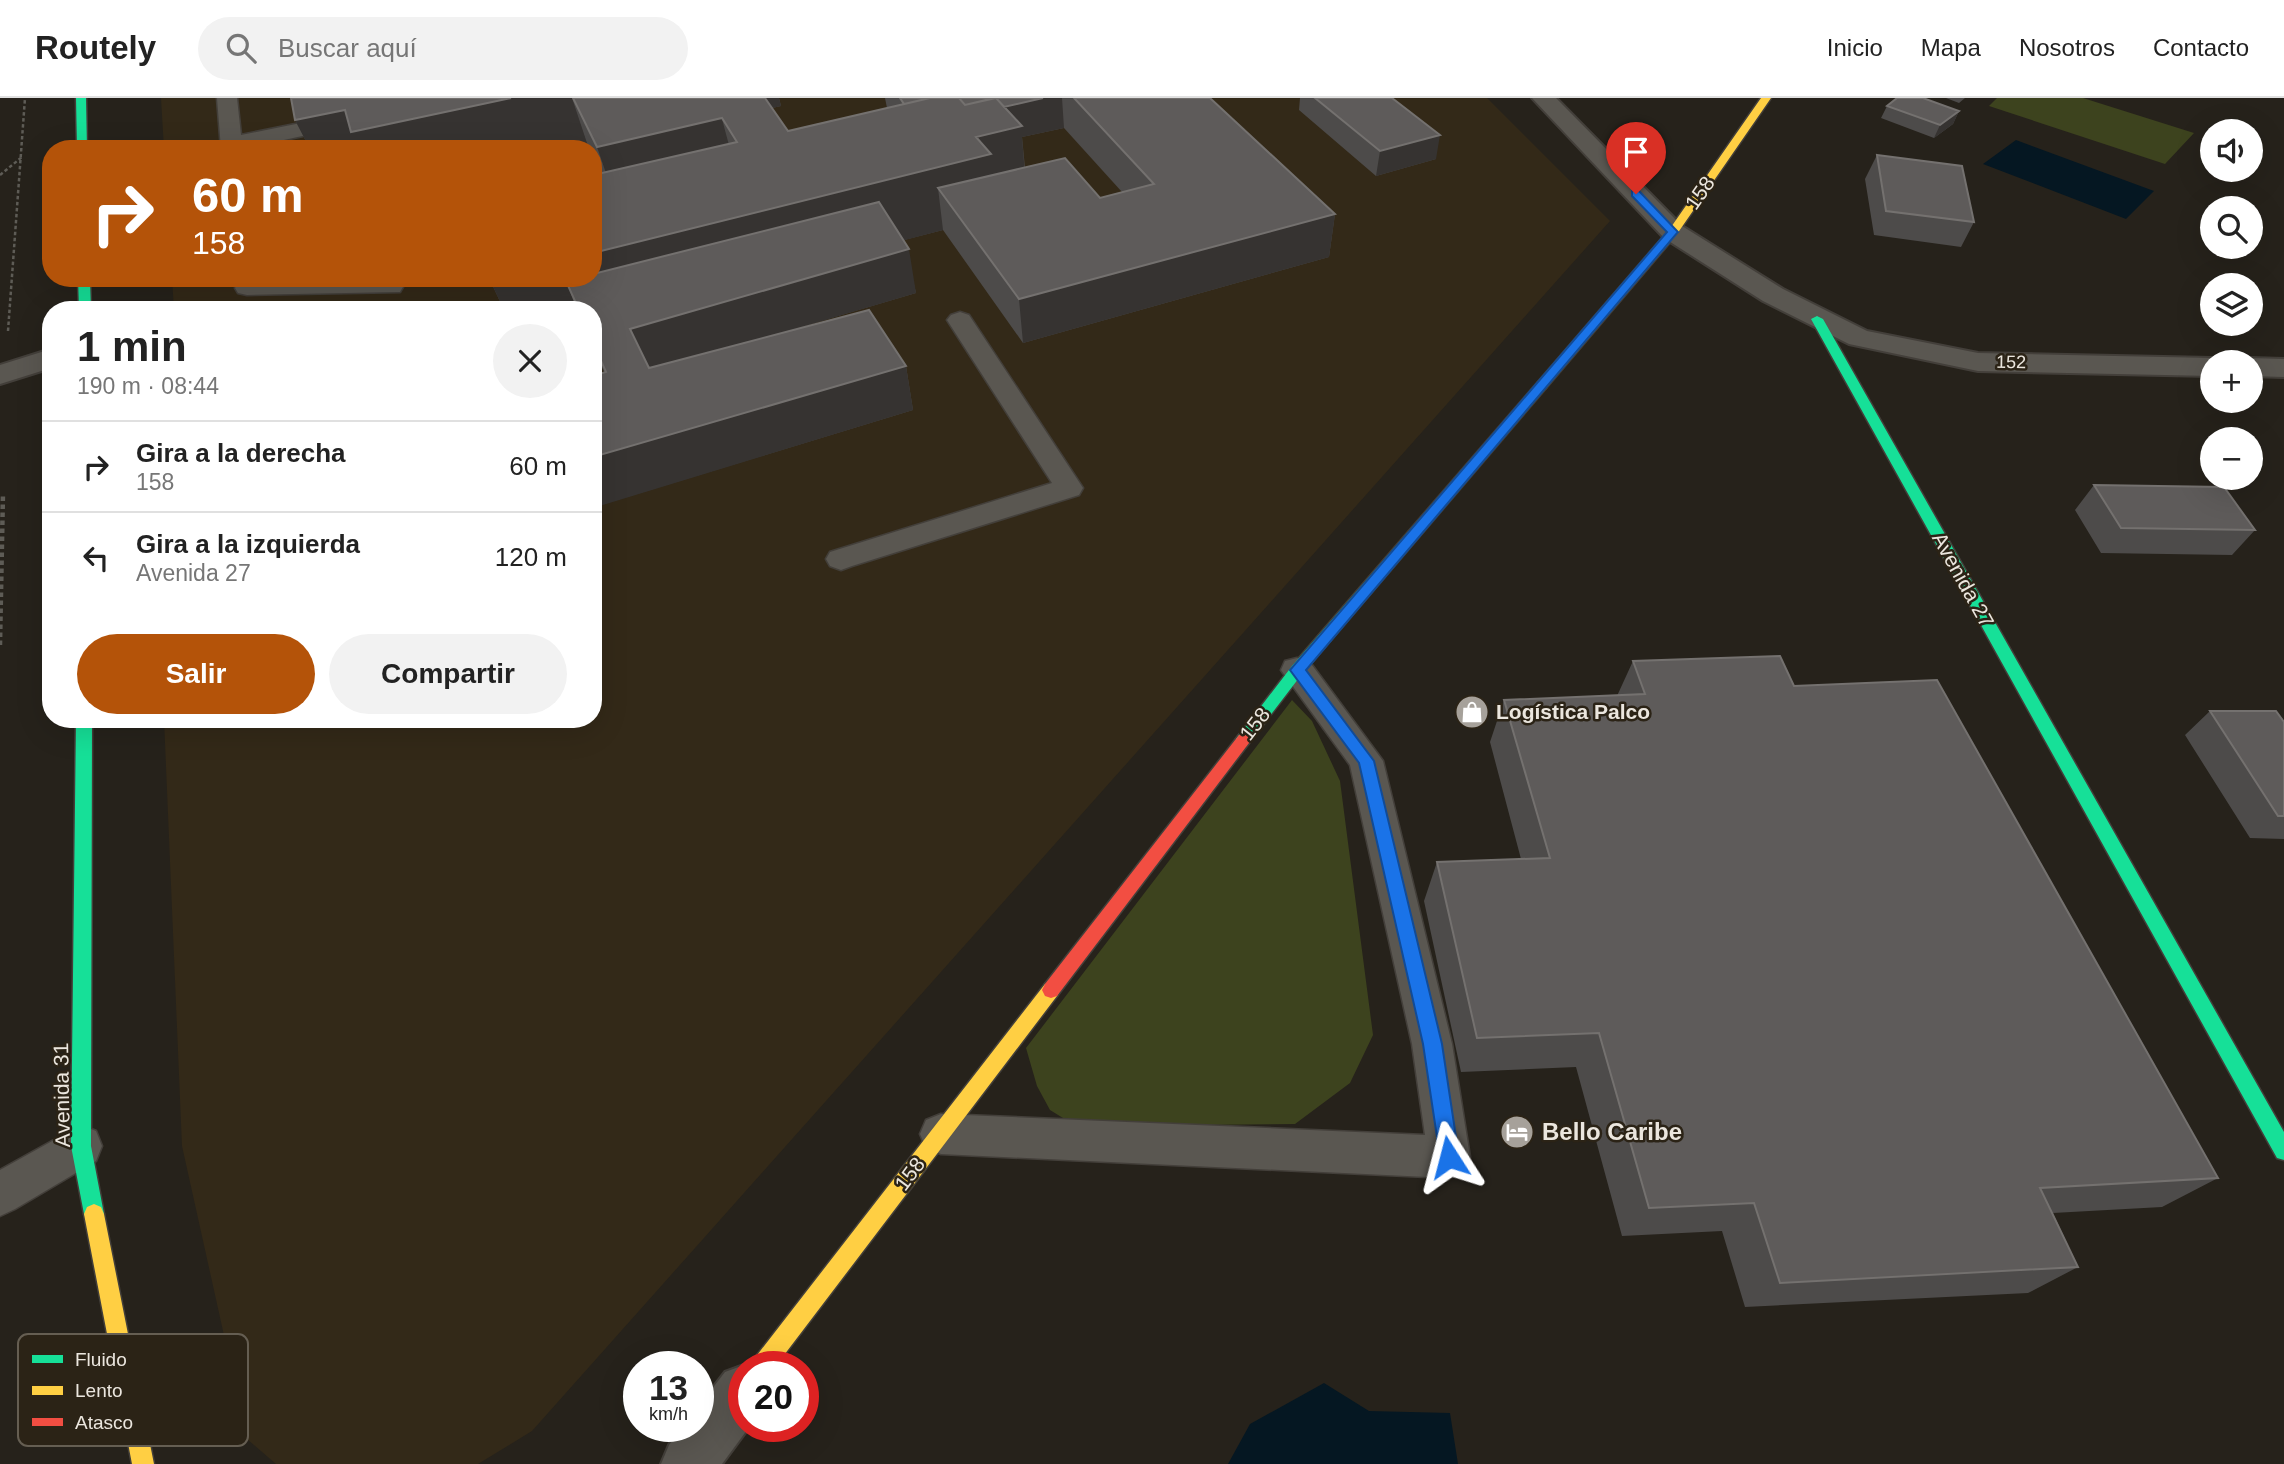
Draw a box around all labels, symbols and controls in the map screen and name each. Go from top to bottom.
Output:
search box [198,17,688,80]
text: Routely [35,29,156,66]
icon: search [222,29,260,67]
text: Buscar aquí [278,33,417,63]
text: Inicio [1827,34,1883,61]
text: Mapa [1921,34,1981,61]
text: Nosotros [2019,34,2115,61]
text: Contacto [2153,34,2249,61]
map controls [2200,119,2263,490]
button: sound [2200,119,2263,182]
pin [1606,122,1666,194]
icon: arrive [1617,133,1655,171]
icon: right [77,168,168,259]
text: 60 m [192,168,304,222]
street label: 158 [1680,172,1719,214]
button: search [2200,196,2263,259]
text: 158 [192,225,245,261]
button: layers [2200,273,2263,336]
text: 1 min [77,323,187,370]
button: close [493,324,567,398]
button: + [2200,350,2263,413]
street label: 152 [1996,352,2026,372]
text: 190 m · 08:44 [77,373,219,399]
button: − [2200,427,2263,490]
text: Gira a la derecha [136,438,346,468]
icon: right [77,448,115,486]
text: 60 m [509,451,567,481]
text: 158 [136,469,174,495]
street label: Avenida 27 [1928,528,1999,631]
text: Gira a la izquierda [136,529,360,559]
icon: left [77,539,115,577]
text: 120 m [495,542,567,572]
text: Avenida 27 [136,560,251,586]
button: Salir [77,634,315,714]
button: Compartir [329,634,567,714]
shop icon: Logística Palco [1453,693,1491,731]
place label: Logística Palco [1496,700,1650,723]
street label: 158 [1235,703,1274,745]
street label: Avenida 31 [49,1042,74,1148]
hotel icon: Bello Caribe [1498,1113,1536,1151]
place label: Bello Caribe [1542,1118,1682,1145]
position arrow [1412,1120,1486,1194]
street label: 158 [890,1153,929,1195]
legend [18,1334,248,1446]
text: Fluido [75,1349,127,1370]
speed limit sign: 20 [728,1351,819,1442]
text: 13 [649,1368,688,1407]
text: Lento [75,1380,123,1401]
text: km/h [649,1404,688,1424]
text: Atasco [75,1412,133,1433]

